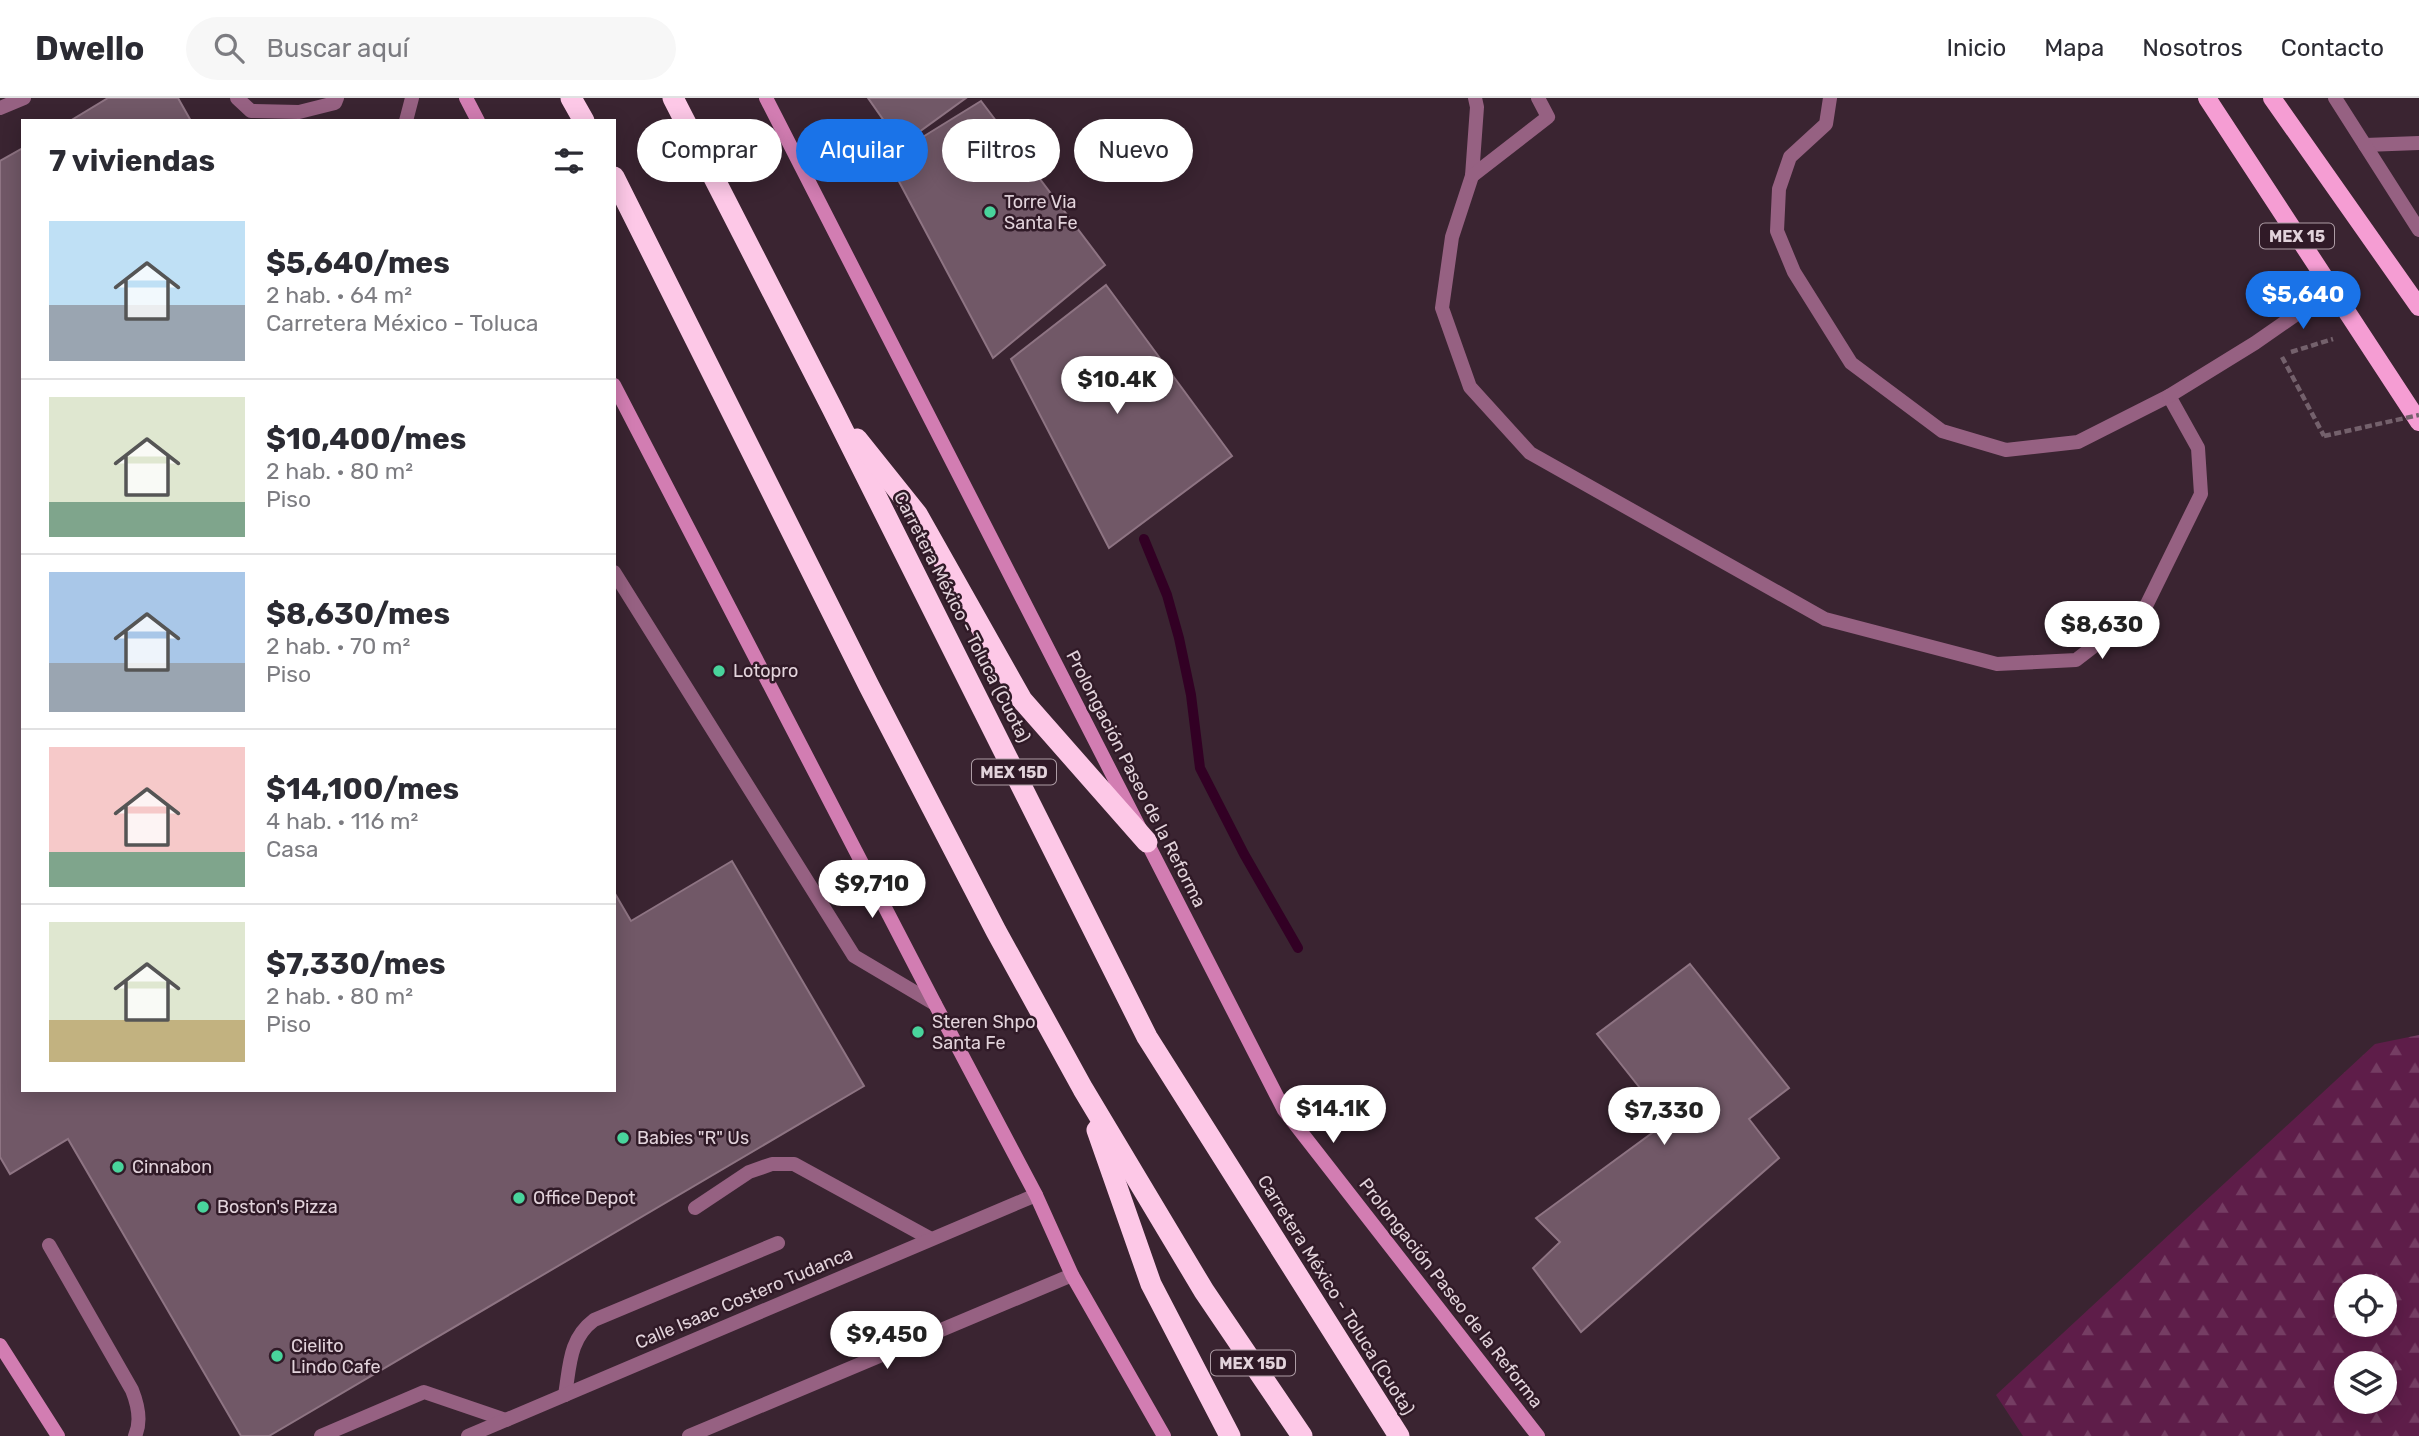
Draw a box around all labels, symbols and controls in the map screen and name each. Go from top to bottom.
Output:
search box [186,17,676,80]
text: Dwello [35,29,144,68]
icon: search [210,29,248,67]
text: Buscar aquí [266,33,409,64]
text: Inicio [1947,34,2006,62]
text: Mapa [2044,34,2104,62]
text: Nosotros [2142,34,2243,62]
text: Contacto [2281,34,2384,62]
chip: Comprar [637,119,782,182]
chip: Alquilar [796,119,928,182]
chip: Filtros [942,119,1060,182]
chip: Nuevo [1074,119,1193,182]
icon: filters [550,142,588,180]
text: 7 viviendas [49,143,215,179]
place label: Torre Via Santa Fe [1004,191,1078,234]
marker: Torre Via Santa Fe [982,204,998,220]
road number: MEX 15 [2260,224,2334,248]
text: $5,640/mes [266,245,450,281]
icon: home [105,249,189,333]
pin: $5,640 [2246,272,2360,331]
text: $5,640 [2262,280,2344,308]
text: 2 hab. · 64 m² [266,281,412,309]
text: Carretera México - Toluca [266,309,539,337]
pin: $10.4K [1060,356,1174,416]
text: $10.4K [1077,365,1157,393]
text: $10,400/mes [266,421,466,457]
icon: home [105,425,189,509]
text: 2 hab. · 80 m² [266,457,413,485]
text: Piso [266,485,311,513]
street label: Carretera México - Toluca (Cuota) [889,488,1035,746]
text: $8,630/mes [266,596,450,632]
icon: home [105,600,189,684]
pin: $8,630 [2045,602,2159,661]
text: $8,630 [2061,610,2143,638]
text: 2 hab. · 70 m² [266,632,410,660]
street label: Prolongación Paseo de la Reforma [1061,647,1211,911]
text: Piso [266,660,311,688]
place label: Lotopro [733,660,798,682]
marker: Lotopro [711,663,727,679]
road number: MEX 15D [972,760,1056,785]
text: $14,100/mes [266,771,459,807]
icon: home [105,775,189,859]
text: 4 hab. · 116 m² [266,807,418,835]
text: Casa [266,835,318,863]
pin: $9,710 [815,860,929,920]
text: $9,710 [835,869,909,897]
text: $7,330/mes [266,946,446,982]
icon: home [105,950,189,1034]
text: 2 hab. · 80 m² [266,982,413,1010]
text: Piso [266,1010,311,1038]
place label: Steren Shpo Santa Fe [932,1011,1036,1054]
marker: Steren Shpo Santa Fe [910,1024,926,1040]
pin: $14.1K [1276,1086,1390,1145]
pin: $7,330 [1607,1088,1721,1147]
text: $14.1K [1296,1094,1370,1122]
text: $7,330 [1624,1096,1704,1124]
place label: Babies "R" Us [637,1127,749,1149]
marker: Babies "R" Us [615,1130,631,1146]
place label: Cinnabon [132,1156,212,1178]
marker: Cinnabon [110,1159,126,1175]
street label: Carretera México - Toluca (Cuota) [1253,1171,1419,1419]
street label: Prolongación Paseo de la Reforma [1354,1174,1548,1412]
place label: Office Depot [533,1187,636,1209]
marker: Office Depot [511,1190,527,1206]
place label: Boston's Pizza [217,1196,338,1218]
marker: Boston's Pizza [195,1199,211,1215]
street label: Calle Isaac Costero Tudanca [632,1242,856,1354]
map controls [2334,1274,2397,1414]
button: locate [2334,1274,2397,1337]
pin: $9,450 [830,1312,944,1371]
text: $9,450 [846,1320,928,1348]
place label: Cielito Lindo Cafe [291,1335,381,1378]
marker: Cielito Lindo Cafe [269,1348,285,1364]
road number: MEX 15D [1211,1350,1295,1376]
button: layers [2334,1351,2397,1414]

